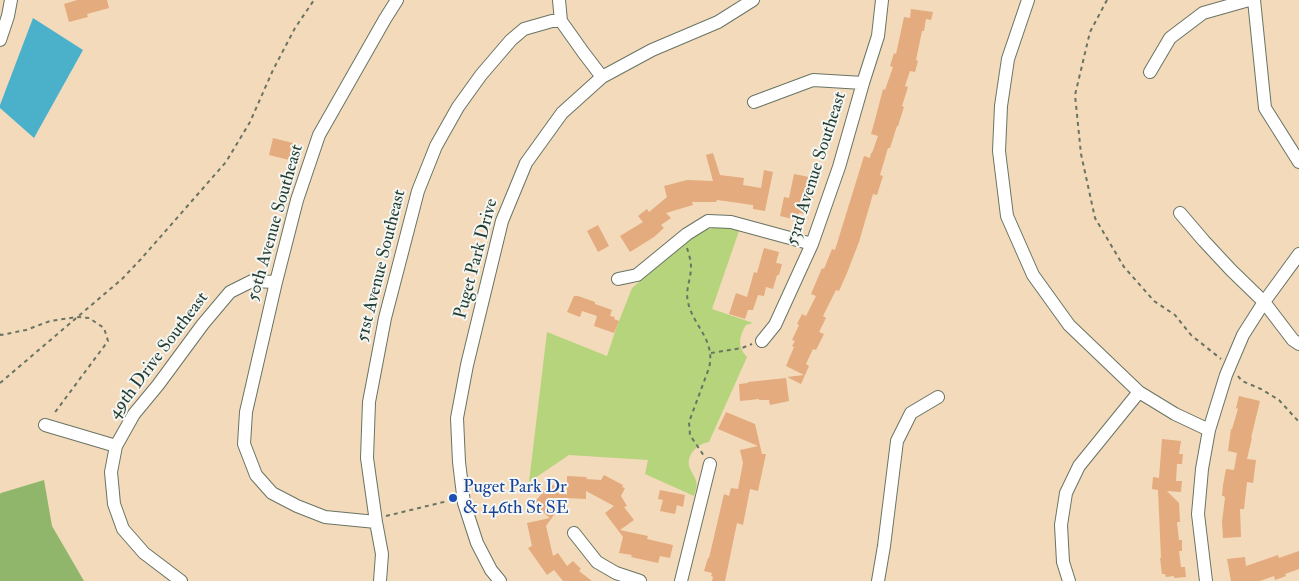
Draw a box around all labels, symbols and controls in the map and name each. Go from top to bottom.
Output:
street label: 53rd Avenue Southeast [782,90,852,248]
street label: 50th Avenue Southeast [243,142,309,304]
street label: 51st Avenue Southeast [353,188,411,344]
street label: Puget Park Drive [451,197,503,321]
street label: 49th Drive Southeast [104,288,214,424]
place label: Puget Park Dr & 146th St SE [463,477,569,520]
marker: Puget Park Dr & 146th St SE [447,492,459,504]

